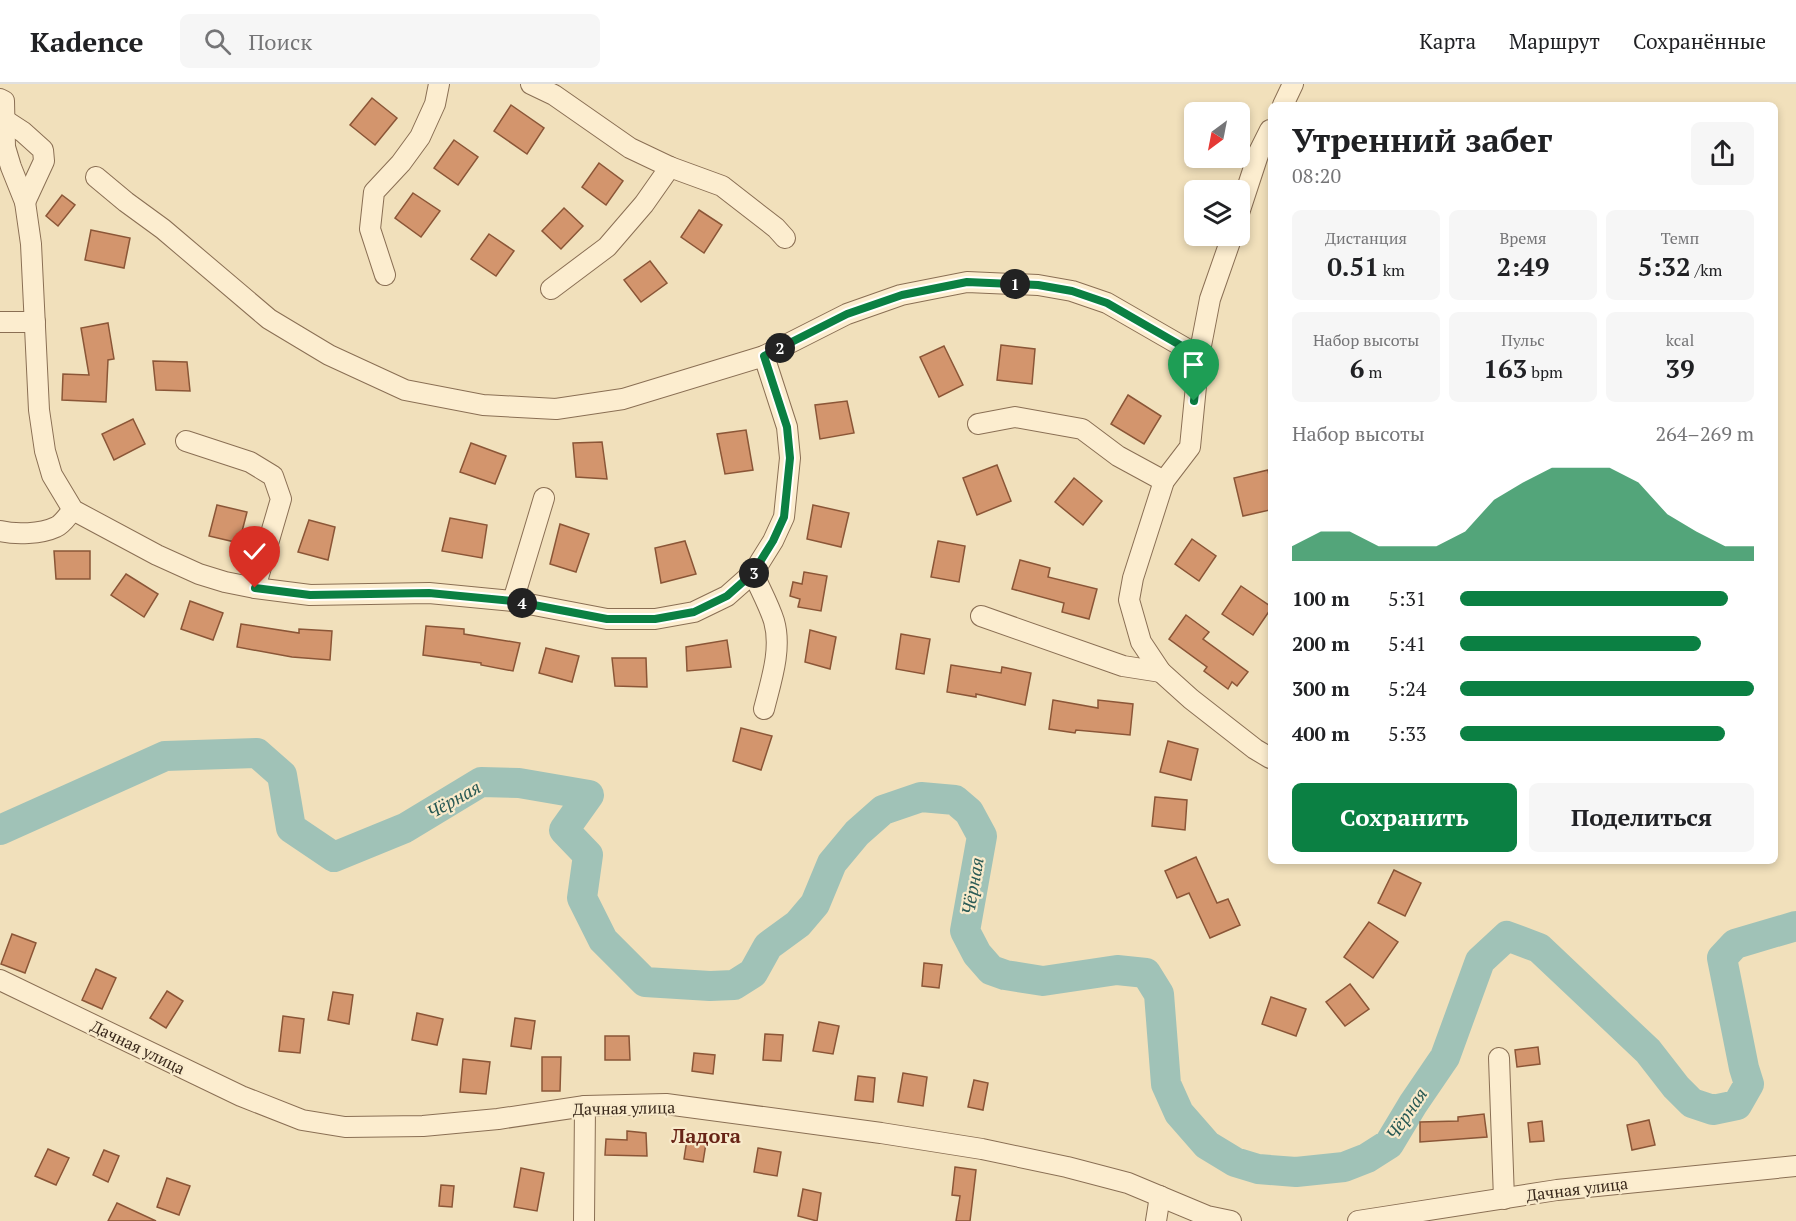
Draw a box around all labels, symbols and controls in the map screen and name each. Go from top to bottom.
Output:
search box [180,14,600,68]
text: Kadence [30,23,144,60]
icon: search [201,25,234,58]
text: Поиск [249,27,312,56]
text: Карта [1419,27,1476,55]
text: Маршрут [1509,27,1600,55]
text: Сохранённые [1633,27,1766,55]
north arrow [1184,102,1250,168]
map controls [1184,102,1250,246]
text: Утренний забег [1292,118,1552,161]
button: share [1691,122,1754,185]
text: 08:20 [1292,162,1341,189]
button: layers [1184,180,1250,246]
text: Дистанция [1325,227,1407,249]
text: Время [1499,227,1547,249]
text: Темп [1661,227,1699,249]
text: 0.51 [1327,249,1379,283]
text: 2:49 [1497,249,1550,283]
text: 5:32 [1638,249,1691,283]
text: km [1379,259,1405,281]
text: /km [1691,259,1722,281]
pin: 1 [1000,269,1030,299]
text: 1 [1010,273,1020,295]
text: Набор высоты [1313,329,1419,351]
text: Пульс [1501,329,1545,351]
text: kcal [1666,329,1694,351]
pin: 2 [765,333,795,363]
text: 2 [775,337,785,359]
pin [1168,339,1219,401]
icon: arrive [1177,348,1210,381]
text: 6 [1350,351,1365,385]
text: 163 [1483,351,1527,385]
text: 39 [1665,351,1695,385]
text: m [1365,361,1382,383]
text: bpm [1527,361,1563,383]
text: Набор высоты [1292,420,1425,447]
text: 264–269 m [1655,420,1754,447]
pin [229,526,280,588]
icon: check [238,535,271,568]
pin: 3 [739,558,769,588]
text: 3 [749,562,759,584]
text: 100 m [1292,585,1350,612]
text: 5:31 [1388,585,1427,612]
pin: 4 [507,588,537,618]
text: 4 [517,592,527,614]
text: 200 m [1292,630,1350,657]
text: 5:41 [1388,630,1427,657]
text: 300 m [1292,675,1350,702]
text: 5:24 [1388,675,1427,702]
text: 400 m [1292,720,1350,747]
text: 5:33 [1388,720,1427,747]
water label: Чёрная [422,775,485,824]
button: Сохранить [1292,783,1517,852]
button: Поделиться [1529,783,1754,852]
water label: Чёрная [955,855,989,916]
street label: Дачная улица [87,1015,189,1079]
water label: Чёрная [1380,1083,1432,1144]
street label: Дачная улица [573,1096,675,1120]
district label: Ладога [670,1122,741,1149]
street label: Дачная улица [1525,1172,1629,1206]

